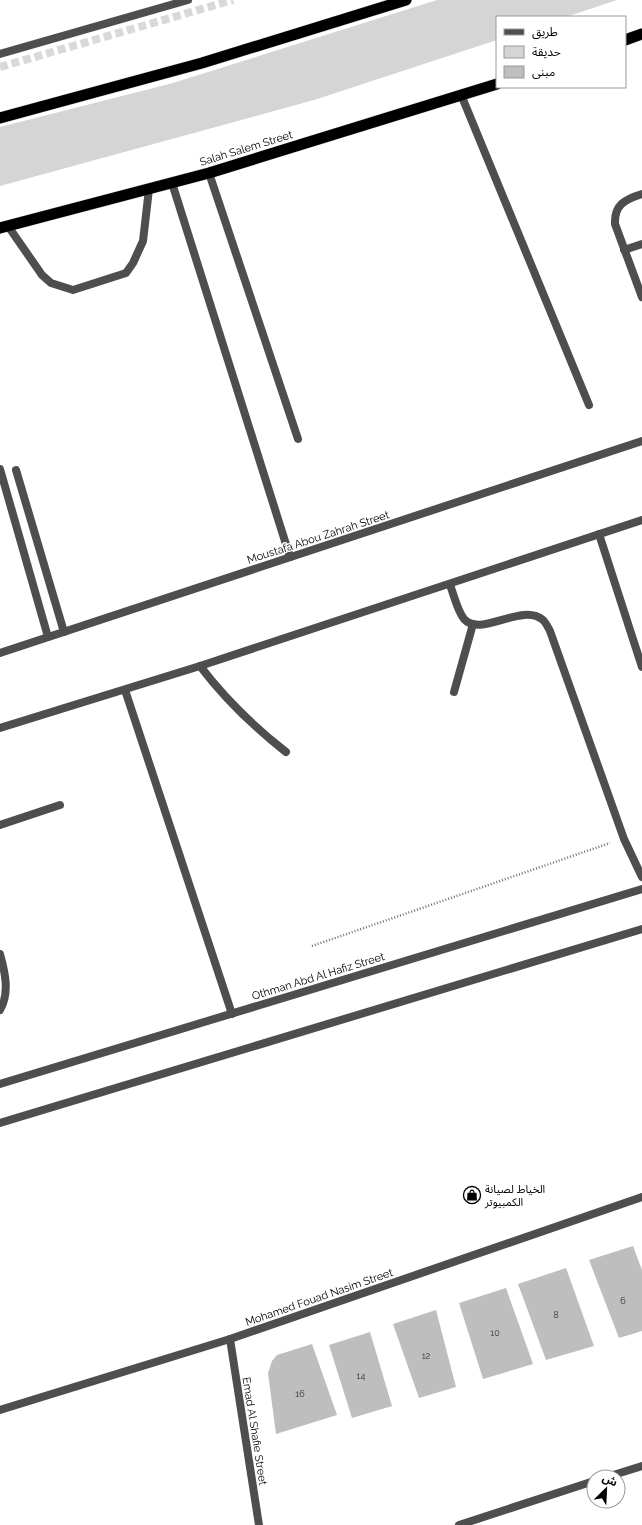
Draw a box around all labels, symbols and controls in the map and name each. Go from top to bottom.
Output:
legend [496,16,626,88]
text: طريق [532,25,558,40]
text: حديقة [532,45,561,59]
text: مبنى [532,65,555,79]
street label: Salah Salem Street [198,128,294,169]
street label: Moustafa Abou Zahrah Street [245,508,391,567]
street label: Othman Abd Al Hafiz Street [250,950,386,1003]
place label: الخياط لصيانة الكمبيوتر [484,1183,545,1209]
shop icon: الخياط لصيانة الكمبيوتر [462,1185,482,1205]
street label: Mohamed Fouad Nasim Street [244,1266,395,1329]
house number: 6 [620,1296,626,1306]
house number: 8 [553,1310,559,1320]
house number: 10 [490,1328,500,1338]
house number: 12 [422,1351,431,1361]
house number: 14 [357,1371,365,1381]
street label: Emad Al Shafie Street [240,1376,270,1486]
house number: 16 [295,1389,305,1399]
north arrow [586,1469,626,1509]
text: ش [600,1471,619,1489]

